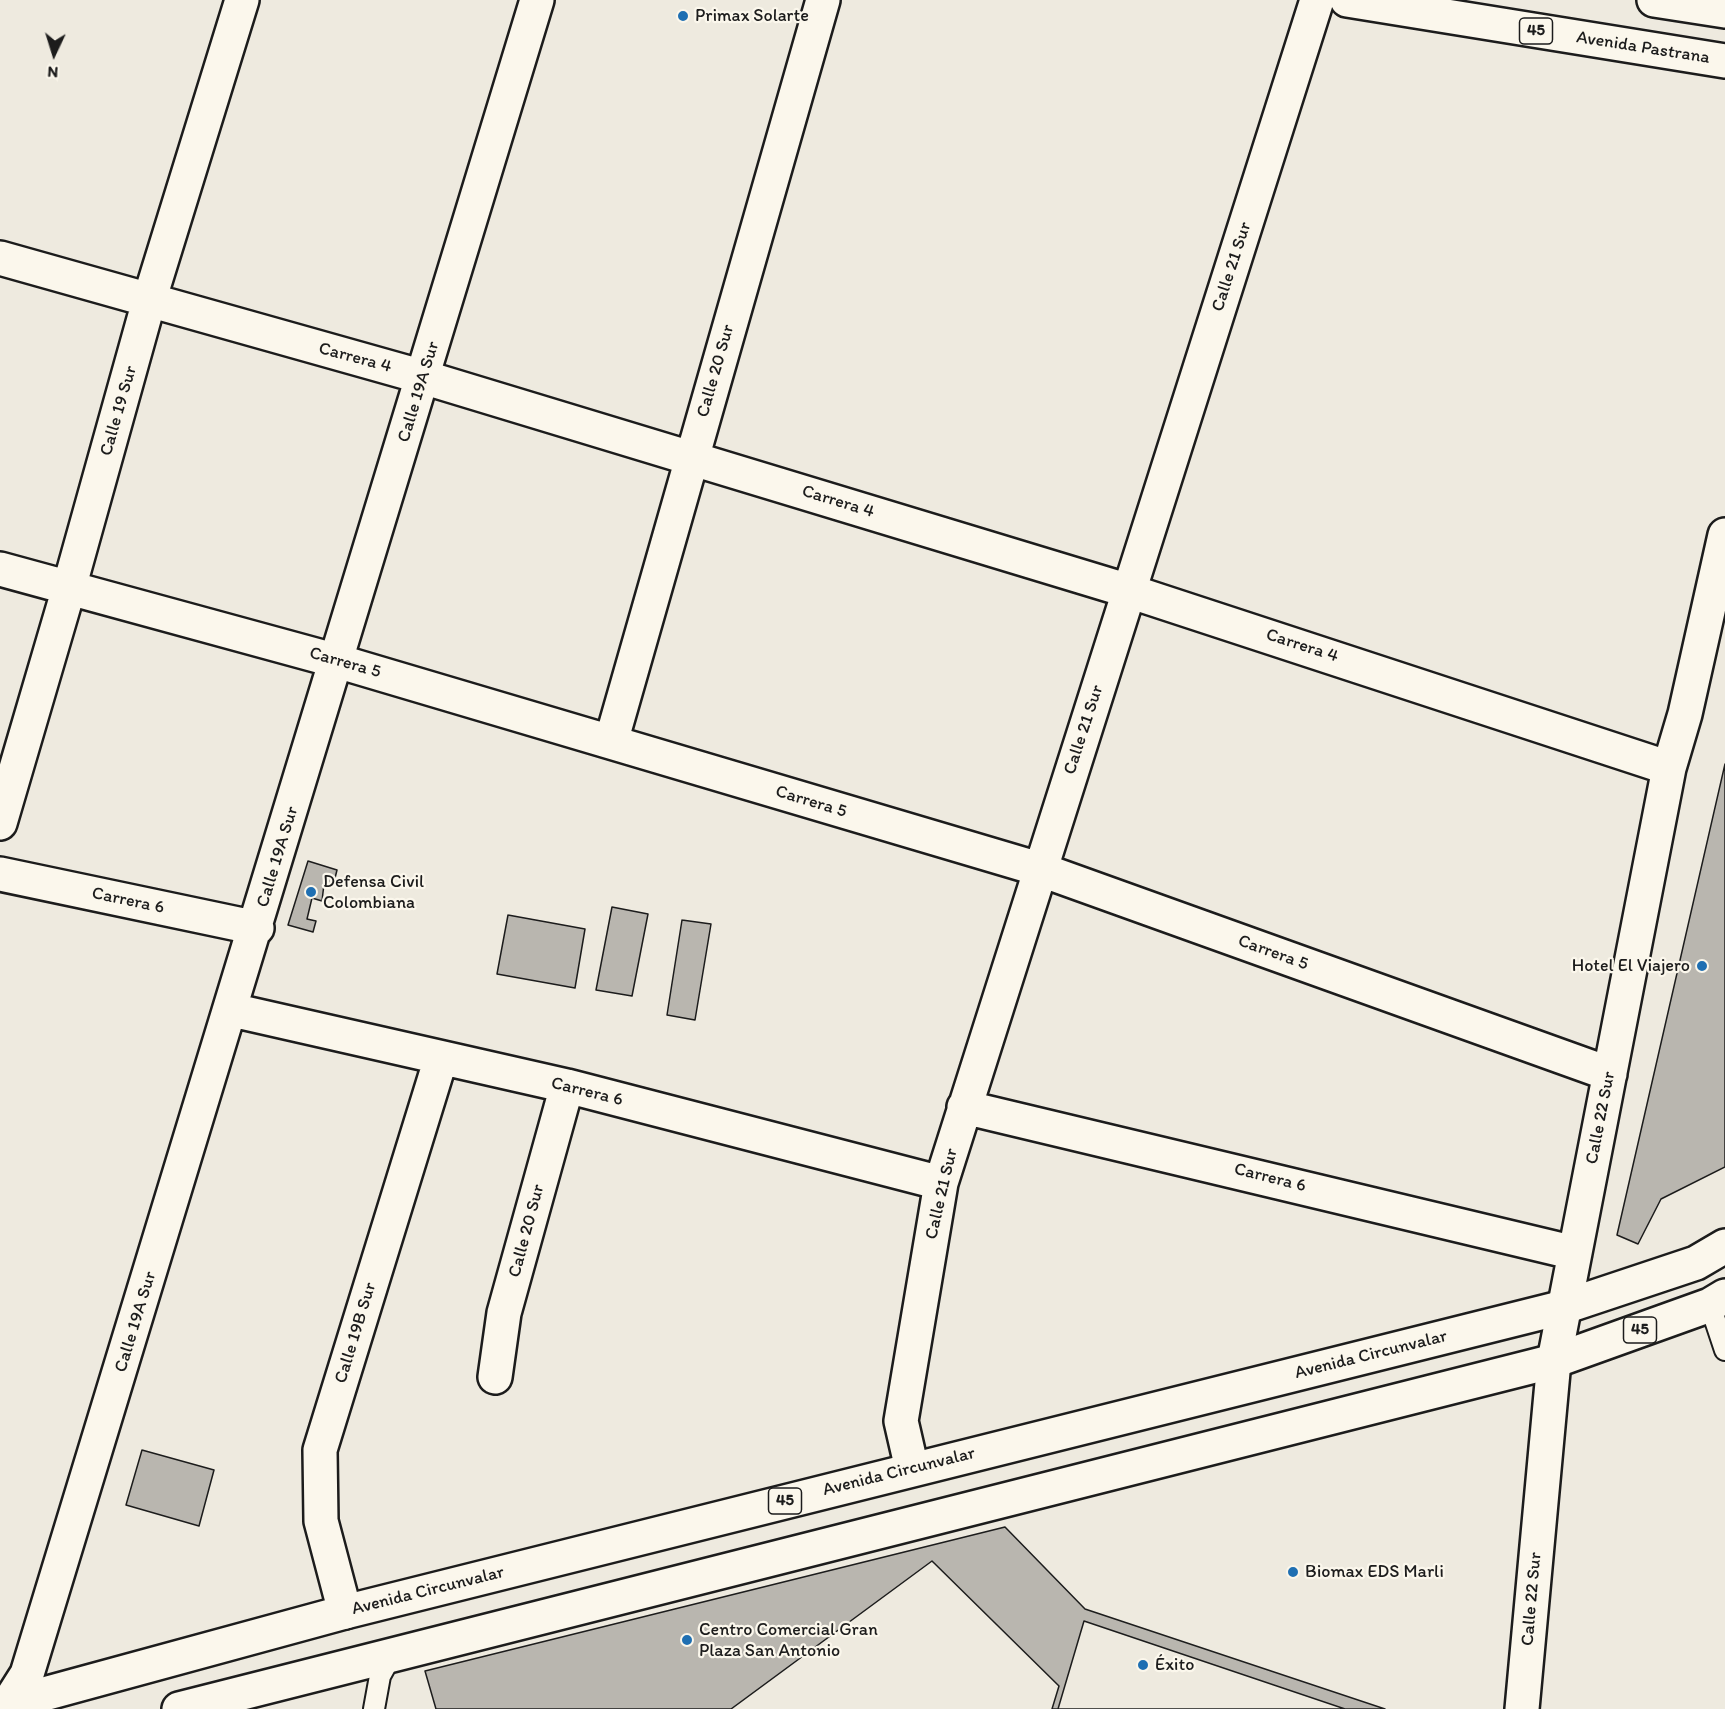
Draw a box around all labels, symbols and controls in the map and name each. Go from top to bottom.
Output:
place label: Primax Solarte [695,5,809,27]
marker: Primax Solarte [676,9,690,23]
road number: 45 [1520,18,1552,44]
north arrow [24,24,84,84]
street label: Avenida Pastrana [1575,27,1711,69]
text: N [47,63,59,82]
street label: Calle 21 Sur [1207,220,1257,314]
street label: Calle 20 Sur [692,322,740,420]
street label: Carrera 4 [316,338,394,378]
street label: Calle 19A Sur [393,339,445,445]
street label: Calle 19 Sur [96,363,142,459]
street label: Carrera 4 [799,481,877,523]
street label: Carrera 4 [1263,624,1341,668]
street label: Carrera 5 [307,642,383,684]
street label: Calle 21 Sur [1059,683,1109,777]
street label: Carrera 5 [773,781,849,823]
street label: Calle 19A Sur [252,804,304,910]
place label: Defensa Civil Colombiana [323,871,424,914]
street label: Carrera 6 [90,883,166,919]
marker: Defensa Civil Colombiana [304,885,318,899]
street label: Carrera 5 [1235,930,1311,976]
place label: Hotel El Viajero [1572,955,1690,977]
marker: Hotel El Viajero [1695,959,1709,973]
street label: Calle 22 Sur [1581,1070,1621,1166]
street label: Carrera 6 [549,1073,625,1111]
street label: Calle 21 Sur [921,1146,963,1242]
street label: Carrera 6 [1232,1159,1308,1197]
street label: Calle 20 Sur [504,1182,550,1280]
street label: Calle 19A Sur [110,1269,162,1375]
street label: Calle 19B Sur [330,1280,382,1386]
road number: 45 [1624,1317,1656,1343]
street label: Avenida Circunvalar [1293,1326,1449,1384]
street label: Avenida Circunvalar [821,1443,977,1501]
road number: 45 [768,1488,802,1514]
street label: Calle 22 Sur [1517,1551,1547,1647]
place label: Biomax EDS Marli [1305,1561,1444,1583]
street label: Avenida Circunvalar [350,1562,506,1620]
marker: Biomax EDS Marli [1286,1565,1300,1579]
place label: Centro Comercial Gran Plaza San Antonio [699,1619,878,1662]
marker: Centro Comercial Gran Plaza San Antonio [680,1633,694,1647]
place label: Éxito [1155,1654,1194,1676]
marker: Éxito [1136,1658,1150,1672]

